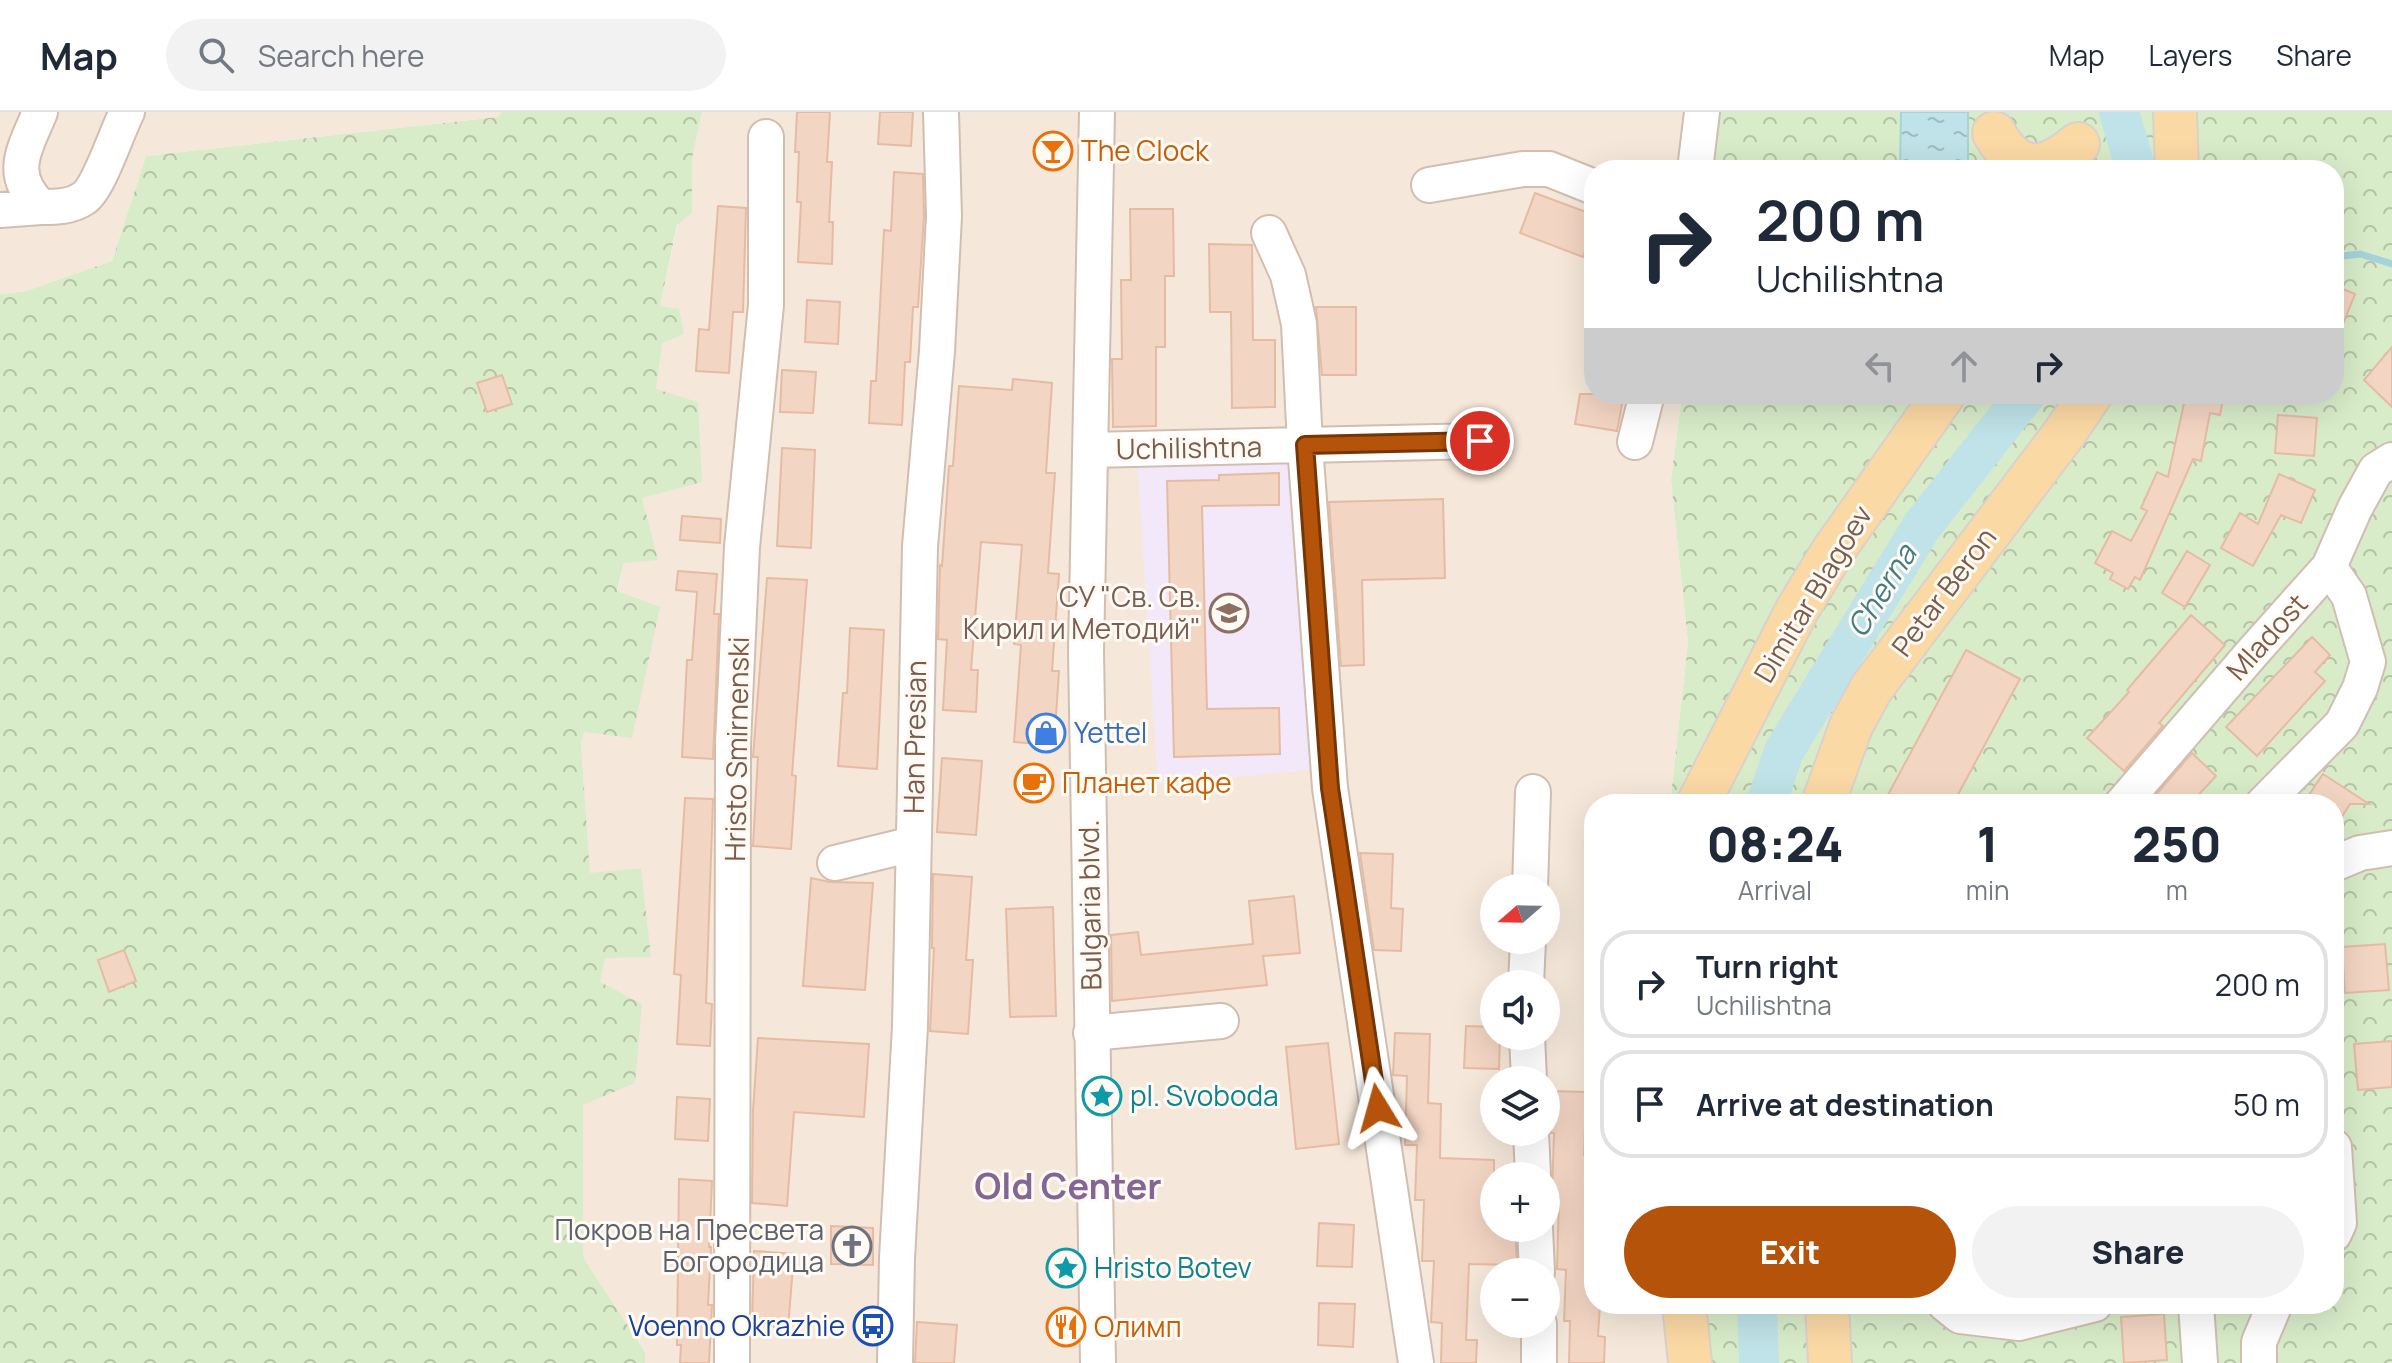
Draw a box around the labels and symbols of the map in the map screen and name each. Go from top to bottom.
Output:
bar icon: The Clock [1032,130,1074,172]
place label: The Clock [1081,131,1210,169]
pin [1446,407,1514,475]
street label: Uchilishtna [1116,427,1262,467]
street label: Dimitar Blagoev [1744,498,1880,689]
street label: Petar Beron [1882,519,2004,664]
water label: Cherna [1836,535,1926,644]
place label: СУ "Св. Св. Кирил и Методий" [963,577,1201,647]
street label: Mladost [2217,585,2315,688]
school or university icon: СУ "Св. Св. Кирил и Методий" [1208,592,1250,634]
street label: Hristo Smirnenski [715,636,757,862]
street label: Han Presian [894,660,934,814]
shop icon: Yettel [1025,712,1067,754]
place label: Yettel [1074,713,1147,751]
cafe icon: Планет кафе [1013,762,1055,804]
place label: Планет кафе [1062,763,1232,801]
street label: Bulgaria blvd. [1069,819,1109,991]
north arrow [1480,874,1560,954]
position arrow [1336,1066,1420,1150]
place icon: pl. Svoboda [1081,1075,1123,1117]
place label: pl. Svoboda [1130,1076,1279,1114]
district label: Old Center [974,1161,1162,1210]
place label: Покров на Пресвета Богородица [555,1210,824,1280]
church icon: Покров на Пресвета Богородица [831,1225,873,1267]
place icon: Hristo Botev [1045,1247,1087,1289]
place label: Hristo Botev [1094,1248,1252,1286]
bus stop icon: Voenno Okrazhie [852,1305,894,1347]
place label: Voenno Okrazhie [628,1306,845,1344]
restaurant icon: Олимп [1045,1306,1087,1348]
place label: Олимп [1094,1307,1182,1345]

